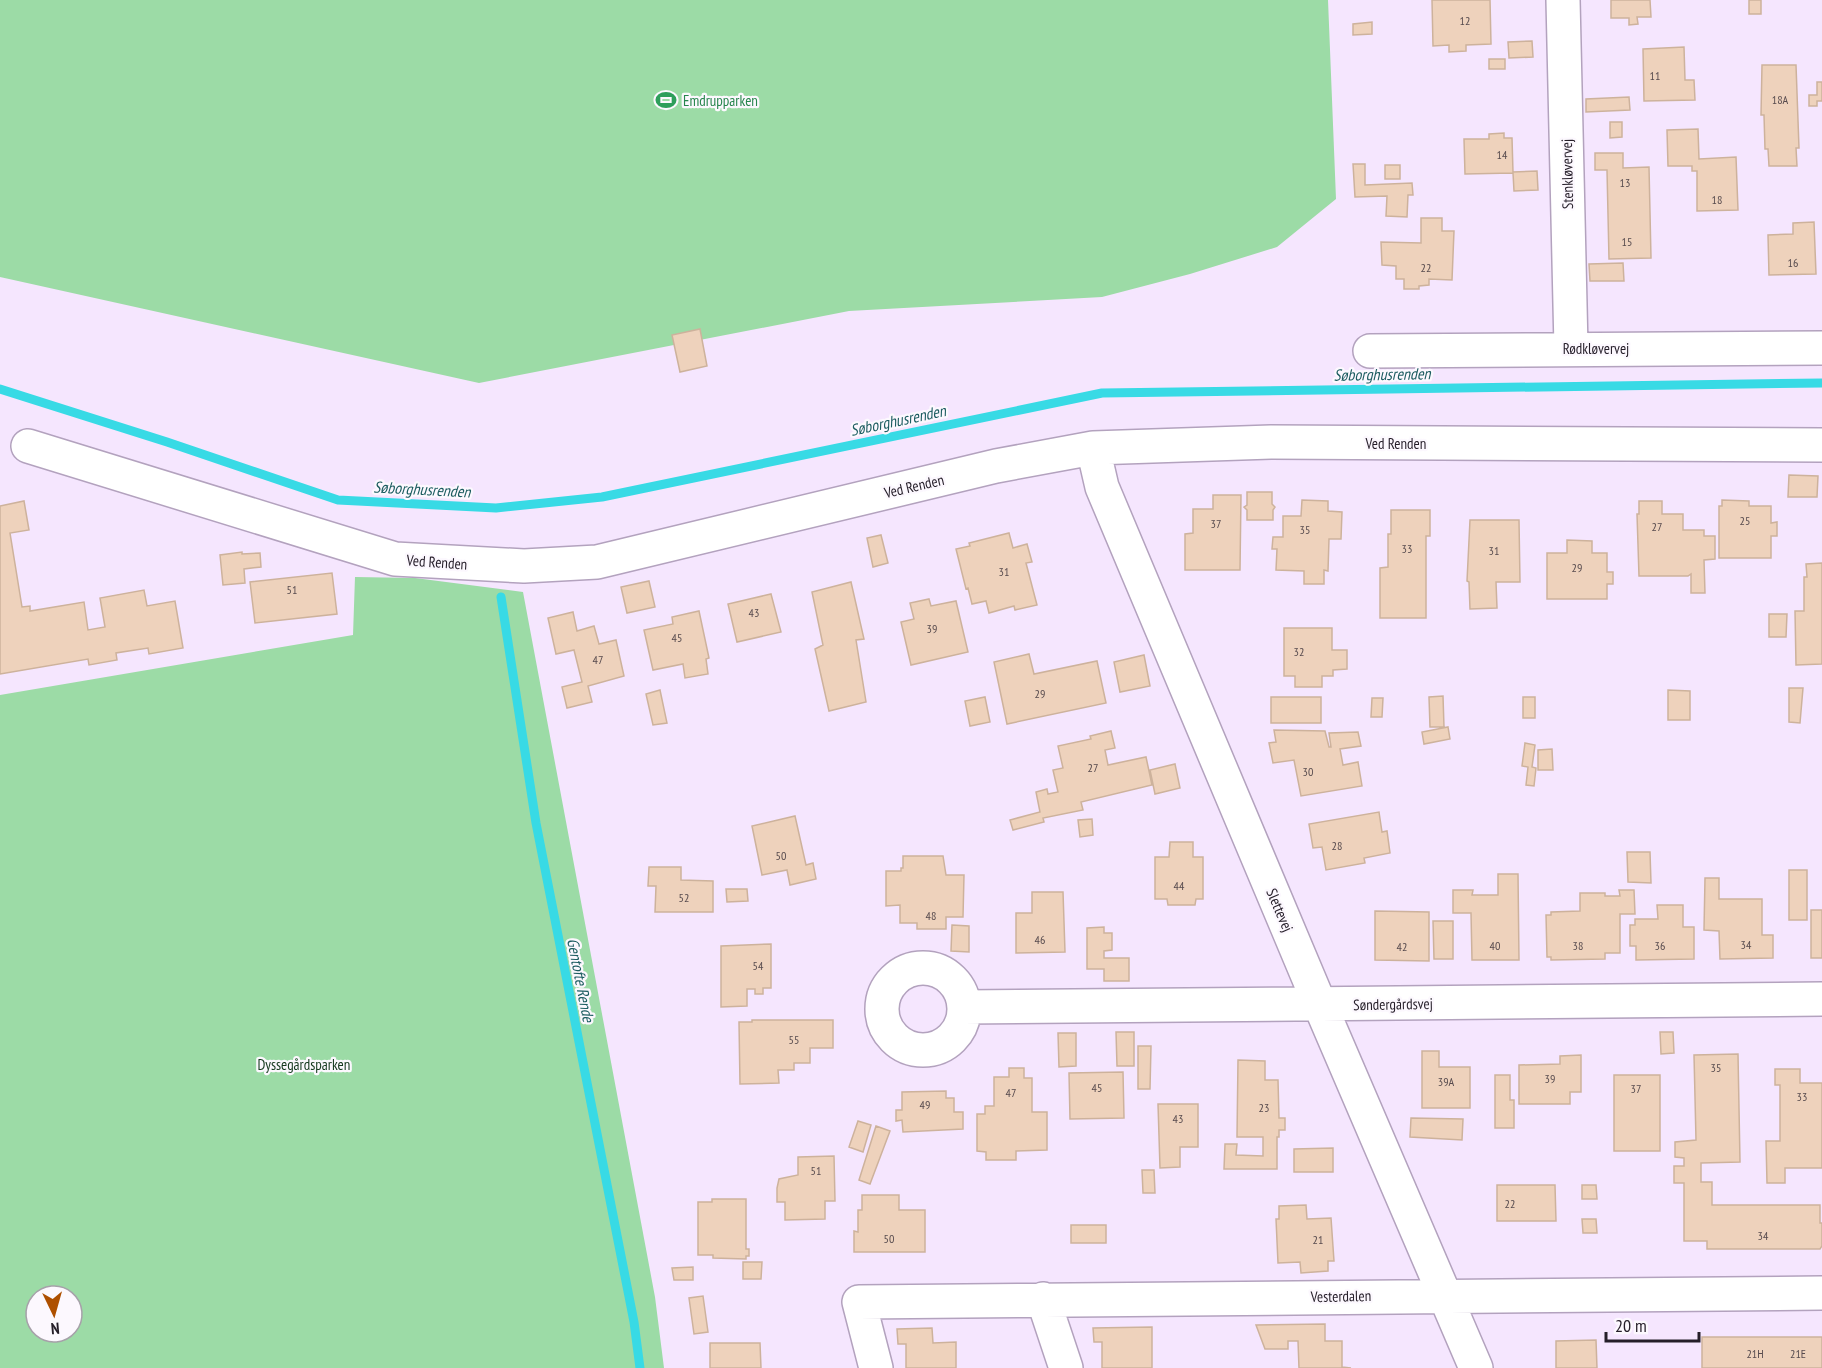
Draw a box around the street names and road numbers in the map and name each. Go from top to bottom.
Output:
street label: Stenkløvervej [1557,139,1577,209]
street label: Rødkløvervej [1563,339,1629,358]
street label: Ved Renden [1365,434,1426,453]
street label: Ved Renden [881,470,946,502]
street label: Ved Renden [405,550,468,574]
street label: Slettevej [1262,885,1298,935]
street label: Søndergårdsvej [1353,994,1433,1014]
street label: Vesterdalen [1310,1286,1371,1306]

